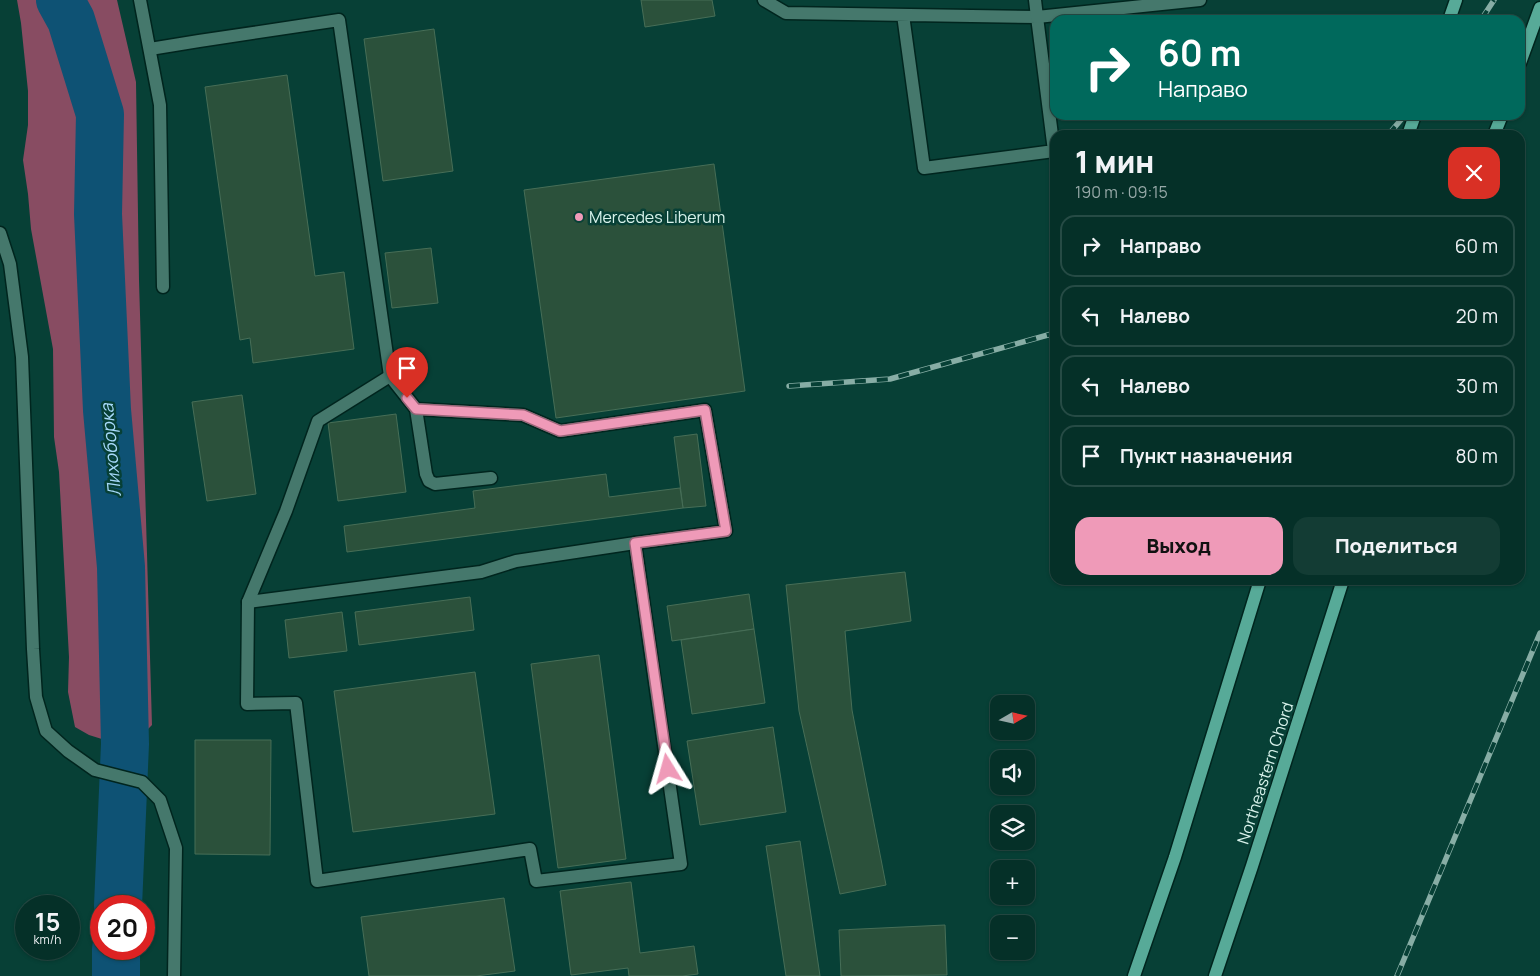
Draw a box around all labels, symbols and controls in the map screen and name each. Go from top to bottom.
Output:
text: 60 m [1158,29,1241,77]
icon: right [1075,35,1140,100]
text: Направо [1158,74,1248,104]
text: 1 мин [1075,141,1154,182]
button: close [1448,147,1500,199]
text: 190 m · 09:15 [1075,181,1168,203]
place label: Mercedes Liberum [589,206,725,228]
marker: Mercedes Liberum [573,211,585,223]
icon: right [1077,232,1105,260]
text: Направо [1120,233,1201,259]
text: 60 m [1455,233,1498,259]
icon: left [1077,302,1105,330]
text: Налево [1120,303,1190,329]
text: 20 m [1456,303,1498,329]
pin [386,347,428,398]
icon: arrive [393,354,421,382]
icon: left [1077,372,1105,400]
text: Налево [1120,373,1190,399]
text: 30 m [1456,373,1498,399]
water label: Лихоборка [94,402,126,498]
icon: arrive [1077,442,1105,470]
text: Пункт назначения [1120,443,1293,469]
text: 80 m [1455,443,1498,469]
button: Выход [1075,517,1283,575]
button: Поделиться [1293,517,1500,575]
north arrow [990,695,1035,740]
map controls [990,695,1035,960]
street label: Northeastern Chord [1232,699,1298,847]
position arrow [641,742,693,794]
button: sound [990,750,1035,795]
button: layers [990,805,1035,850]
button: + [990,860,1035,905]
speed limit sign: 20 [90,895,155,960]
text: 15 [35,904,60,939]
button: − [990,915,1035,960]
text: km/h [34,931,61,948]

